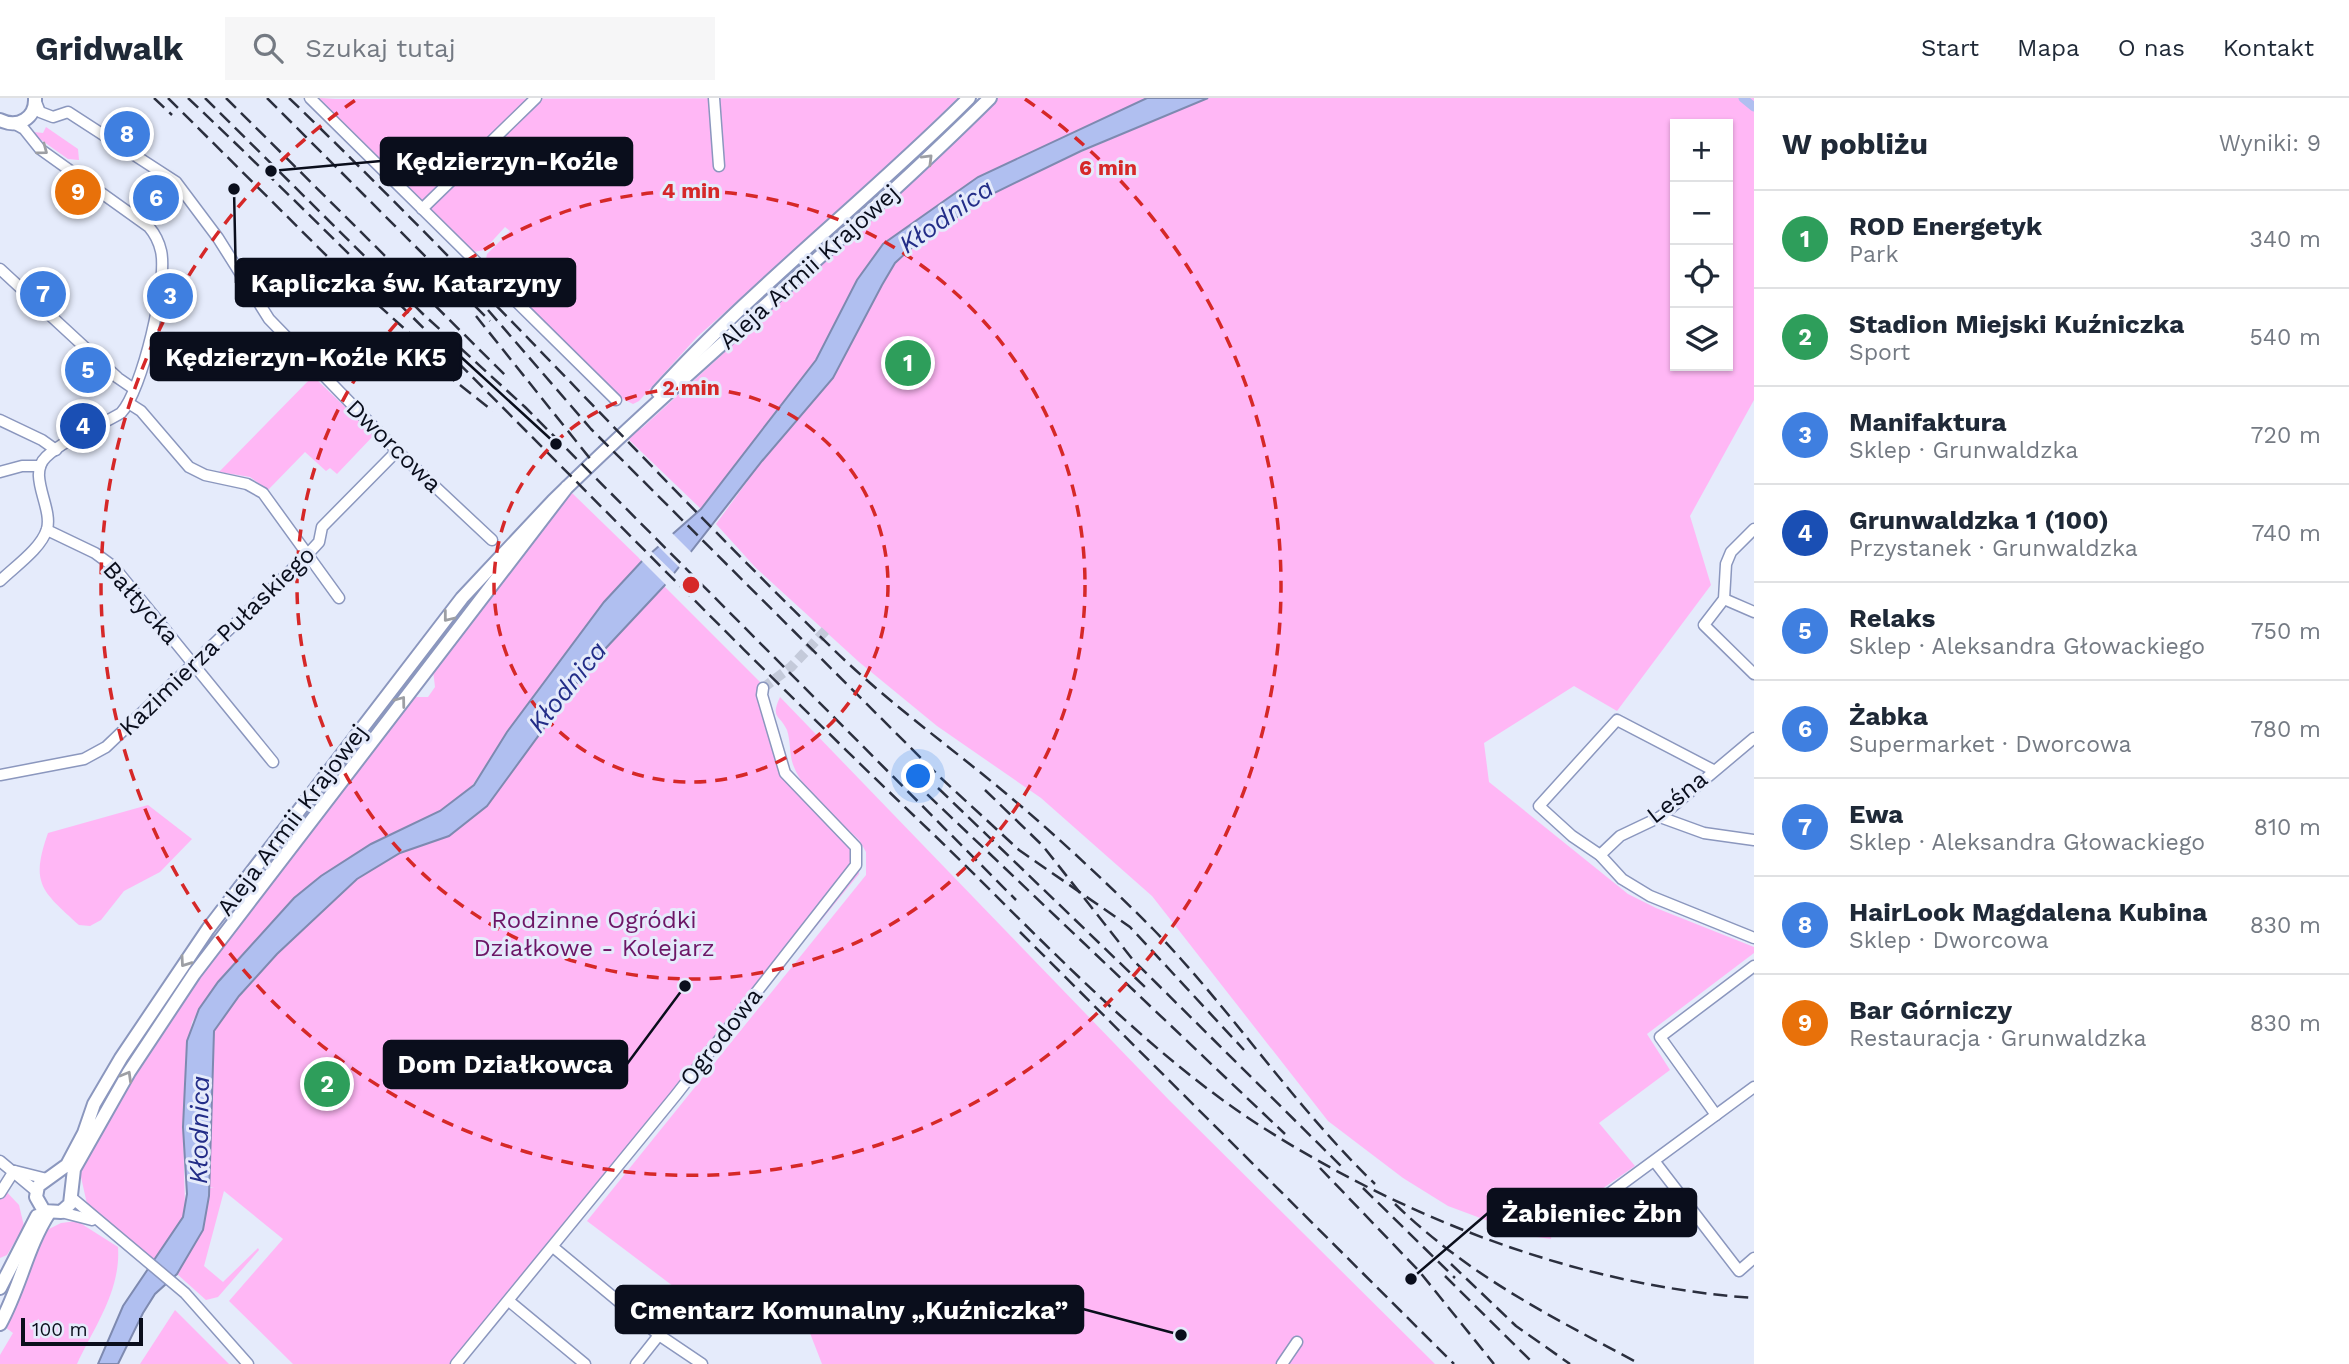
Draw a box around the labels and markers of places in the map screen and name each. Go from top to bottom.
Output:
pin: 8 [104,108,150,160]
callout: Kędzierzyn-Koźle [381,138,632,185]
pin: 9 [55,166,101,218]
pin: 6 [133,172,179,224]
callout: Kapliczka św. Katarzyny [236,259,575,306]
pin: 7 [20,268,66,320]
pin: 3 [147,270,193,322]
callout: Kędzierzyn-Koźle KK5 [151,333,461,380]
pin: 1 [885,337,931,389]
pin: 5 [65,344,111,396]
pin: 4 [60,400,106,452]
centre of rings [679,573,703,597]
callout: Dom Działkowca [384,1041,627,1088]
pin: 2 [304,1058,350,1110]
callout: Żabieniec Żbn [1488,1189,1696,1236]
callout: Cmentarz Komunalny „Kuźniczka” [616,1286,1083,1333]

